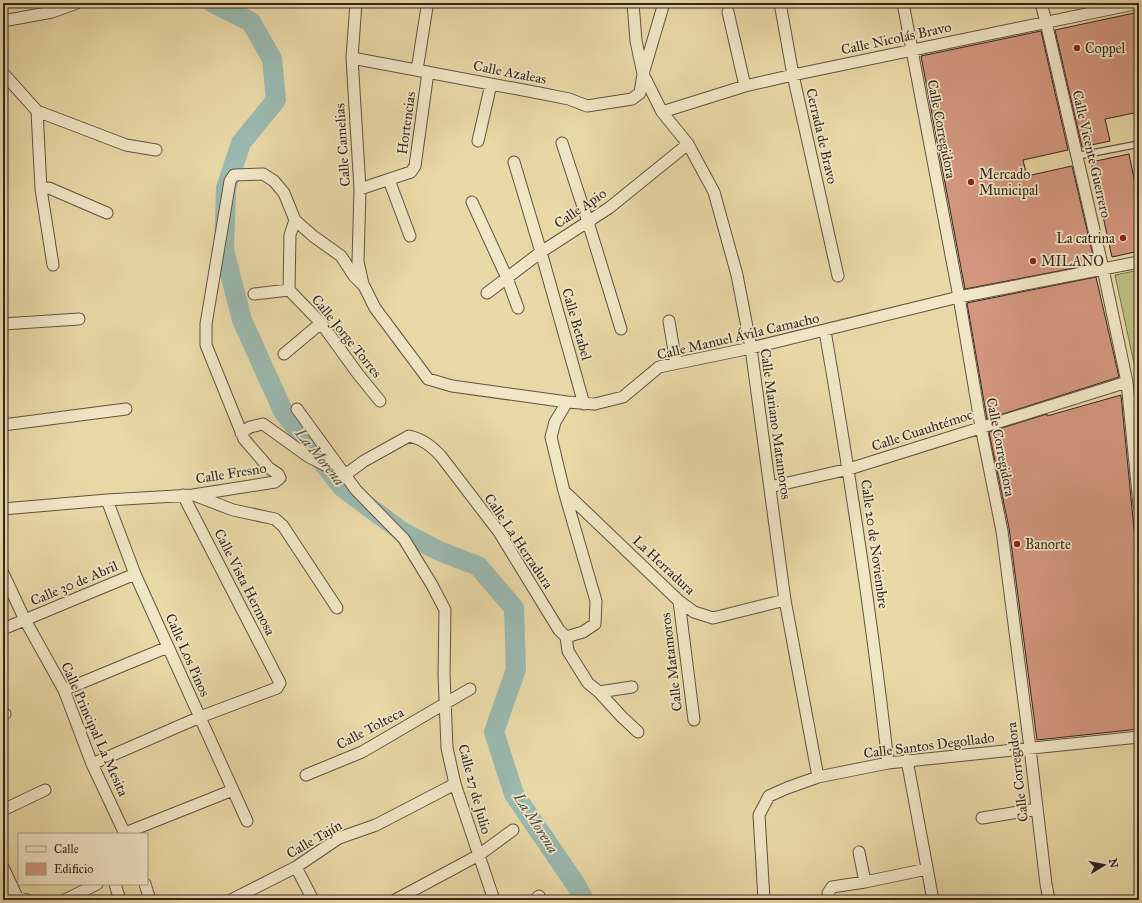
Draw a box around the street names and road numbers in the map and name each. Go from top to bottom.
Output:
street label: Calle Nicolás Bravo [839,19,953,58]
street label: Calle Azaleas [472,57,548,88]
street label: Calle Corregidora [924,78,959,180]
street label: Cerrada de Bravo [802,87,841,186]
street label: Calle Vicente Guerrero [1069,89,1114,220]
street label: Hortencias [394,90,419,156]
street label: Calle Camelias [331,103,354,187]
street label: Calle Apio [551,185,610,232]
street label: Calle Betabel [558,286,595,362]
street label: Calle Jorge Torres [307,291,385,382]
street label: Calle Manuel Ávila Camacho [655,308,821,363]
street label: Calle Mariano Matamoros [756,347,795,501]
street label: Calle Corregidora [983,396,1018,498]
street label: Calle Cuauhtémoc [869,406,975,455]
street label: Calle Fresno [194,460,268,487]
street label: Calle 20 de Noviembre [857,478,892,610]
street label: Calle La Herradura [481,491,557,592]
street label: Calle Vista Hermosa [210,526,279,638]
street label: La Herradura [629,532,698,599]
street label: Calle 30 de Abril [28,557,121,610]
street label: Calle Los Pinos [162,611,213,699]
street label: Calle Matamoros [657,612,686,712]
street label: Calle Principal La Mesita [57,659,132,799]
street label: Calle Tolteca [334,704,407,753]
street label: Calle Corregidora [1003,721,1032,823]
street label: Calle Santos Degollado [863,729,995,762]
street label: Calle 27 de Julio [453,742,495,836]
street label: Calle Tajín [283,817,345,862]

